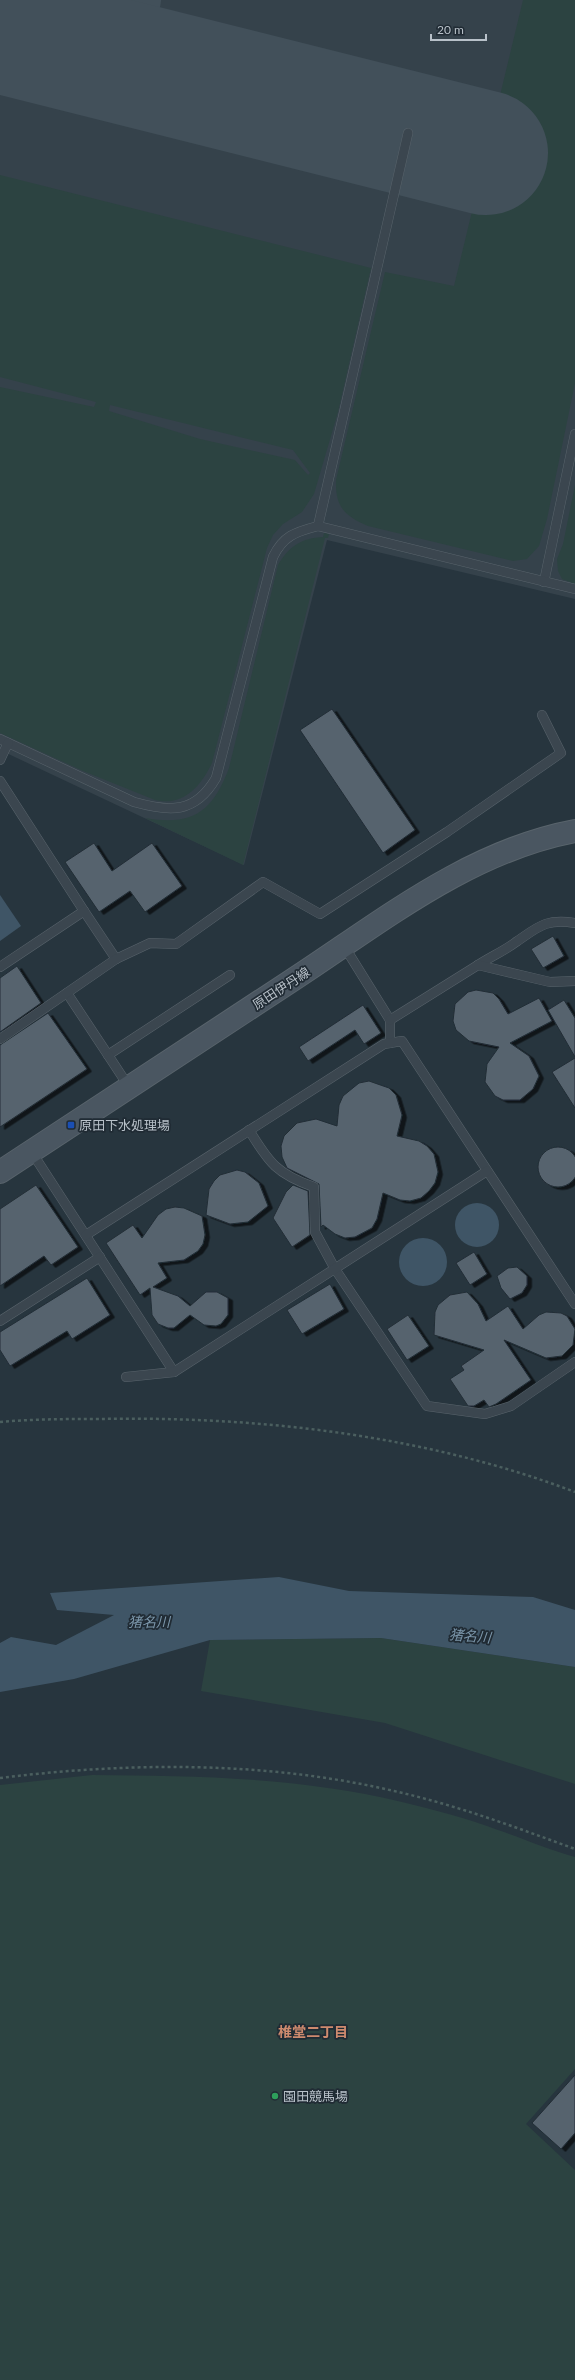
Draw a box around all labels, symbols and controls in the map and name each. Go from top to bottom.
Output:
scale bar [431,16,486,42]
text: 20 m [437,22,464,37]
street label: 原田伊丹線 [249,964,313,1012]
place label: 原田下水処理場 [79,1117,170,1133]
marker: 原田下水処理場 [66,1120,76,1130]
water label: 猪名川 [128,1613,172,1630]
water label: 猪名川 [448,1625,494,1646]
district label: 椎堂二丁目 [278,2023,348,2040]
place label: 園田競馬場 [283,2088,348,2104]
marker: 園田競馬場 [270,2091,280,2101]

